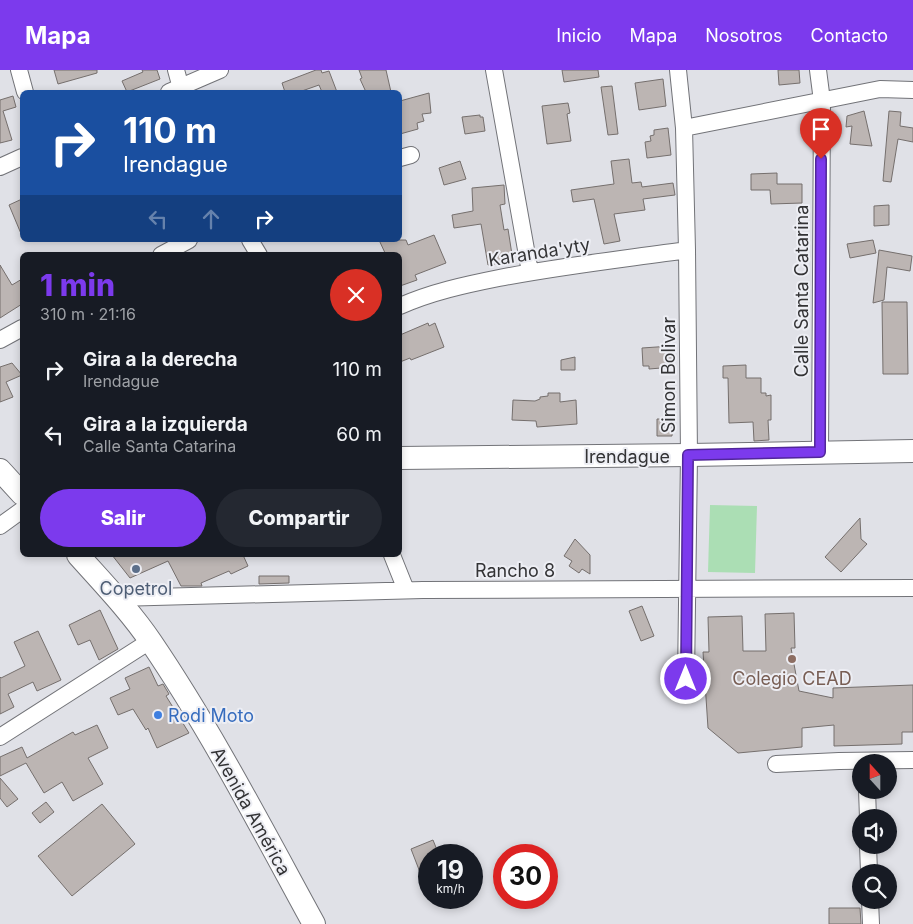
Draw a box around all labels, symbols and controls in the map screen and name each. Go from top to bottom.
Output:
text: Mapa [25,21,91,50]
text: Inicio [556,25,602,46]
text: Mapa [630,25,677,46]
text: Nosotros [705,25,783,46]
text: Contacto [811,25,888,46]
pin [800,108,842,159]
text: 110 m [123,109,217,151]
icon: right [40,110,105,175]
icon: arrive [807,115,835,143]
text: Irendague [123,151,228,177]
icon: left [144,205,172,233]
icon: ahead [197,205,225,233]
icon: right [250,205,278,233]
street label: Calle Santa Catarina [791,205,812,377]
street label: Karanda'yty [486,234,592,270]
text: 1 min [40,267,115,303]
button: close [330,269,382,321]
text: 310 m · 21:16 [40,304,136,324]
street label: Simon Bolivar [658,317,679,433]
text: Gira a la derecha [83,348,238,371]
icon: right [40,356,68,384]
text: 110 m [333,358,382,381]
text: Irendague [83,371,159,391]
text: Gira a la izquierda [83,413,248,436]
icon: left [40,421,68,449]
text: 60 m [336,423,382,446]
text: Calle Santa Catarina [83,436,236,456]
street label: Irendague [584,446,670,467]
button: Salir [40,489,206,547]
button: Compartir [216,489,382,547]
street label: Rancho 8 [475,560,555,581]
marker: Copetrol [130,563,142,575]
place label: Copetrol [100,578,172,599]
position arrow [659,652,711,704]
marker: Colegio CEAD [786,653,798,665]
place label: Colegio CEAD [732,668,852,689]
place label: Rodi Moto [168,705,254,726]
marker: Rodi Moto [152,709,164,721]
street label: Avenida América [207,743,295,879]
north arrow [852,754,898,799]
map controls [852,754,897,909]
button: sound [852,809,897,854]
speed limit sign: 30 [493,844,558,909]
text: 19 [437,855,464,885]
button: search [852,864,897,909]
text: km/h [436,881,465,896]

